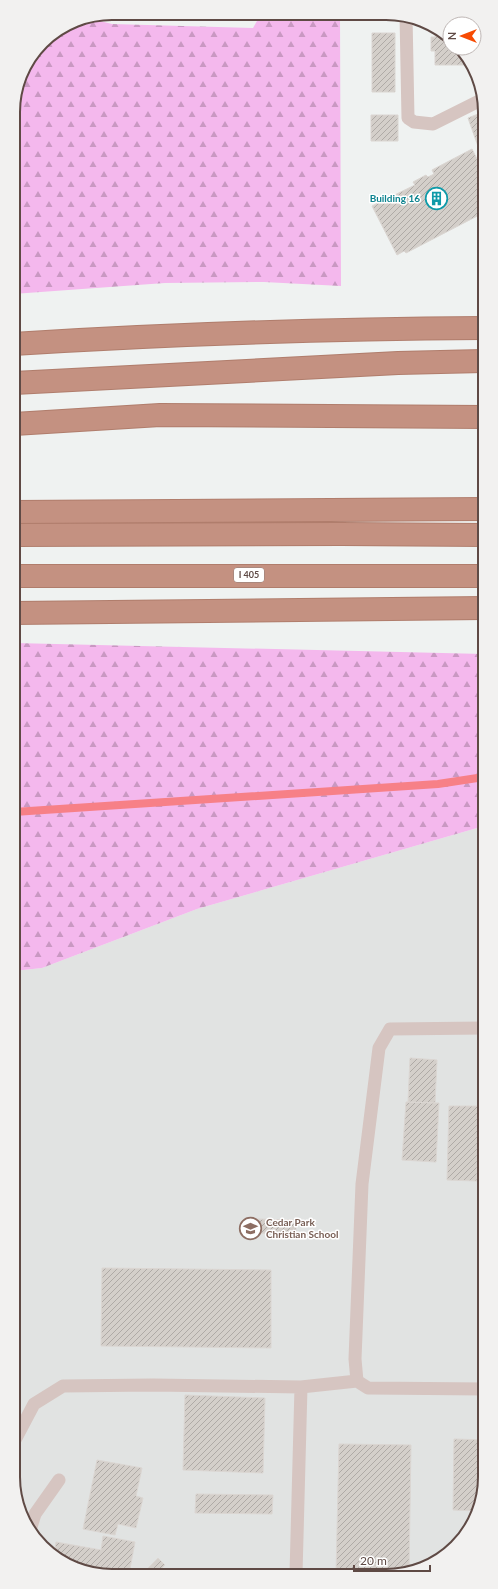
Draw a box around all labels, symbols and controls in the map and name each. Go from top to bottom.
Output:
north arrow [442,16,482,56]
text: N [445,32,458,40]
building icon: Building 16 [423,185,449,211]
place label: Building 16 [370,192,420,204]
road number: I 405 [234,568,264,582]
school or university icon: Cedar Park Christian School [237,1215,263,1241]
place label: Cedar Park Christian School [266,1216,338,1240]
scale bar [354,1547,430,1573]
text: 20 m [360,1553,387,1568]

